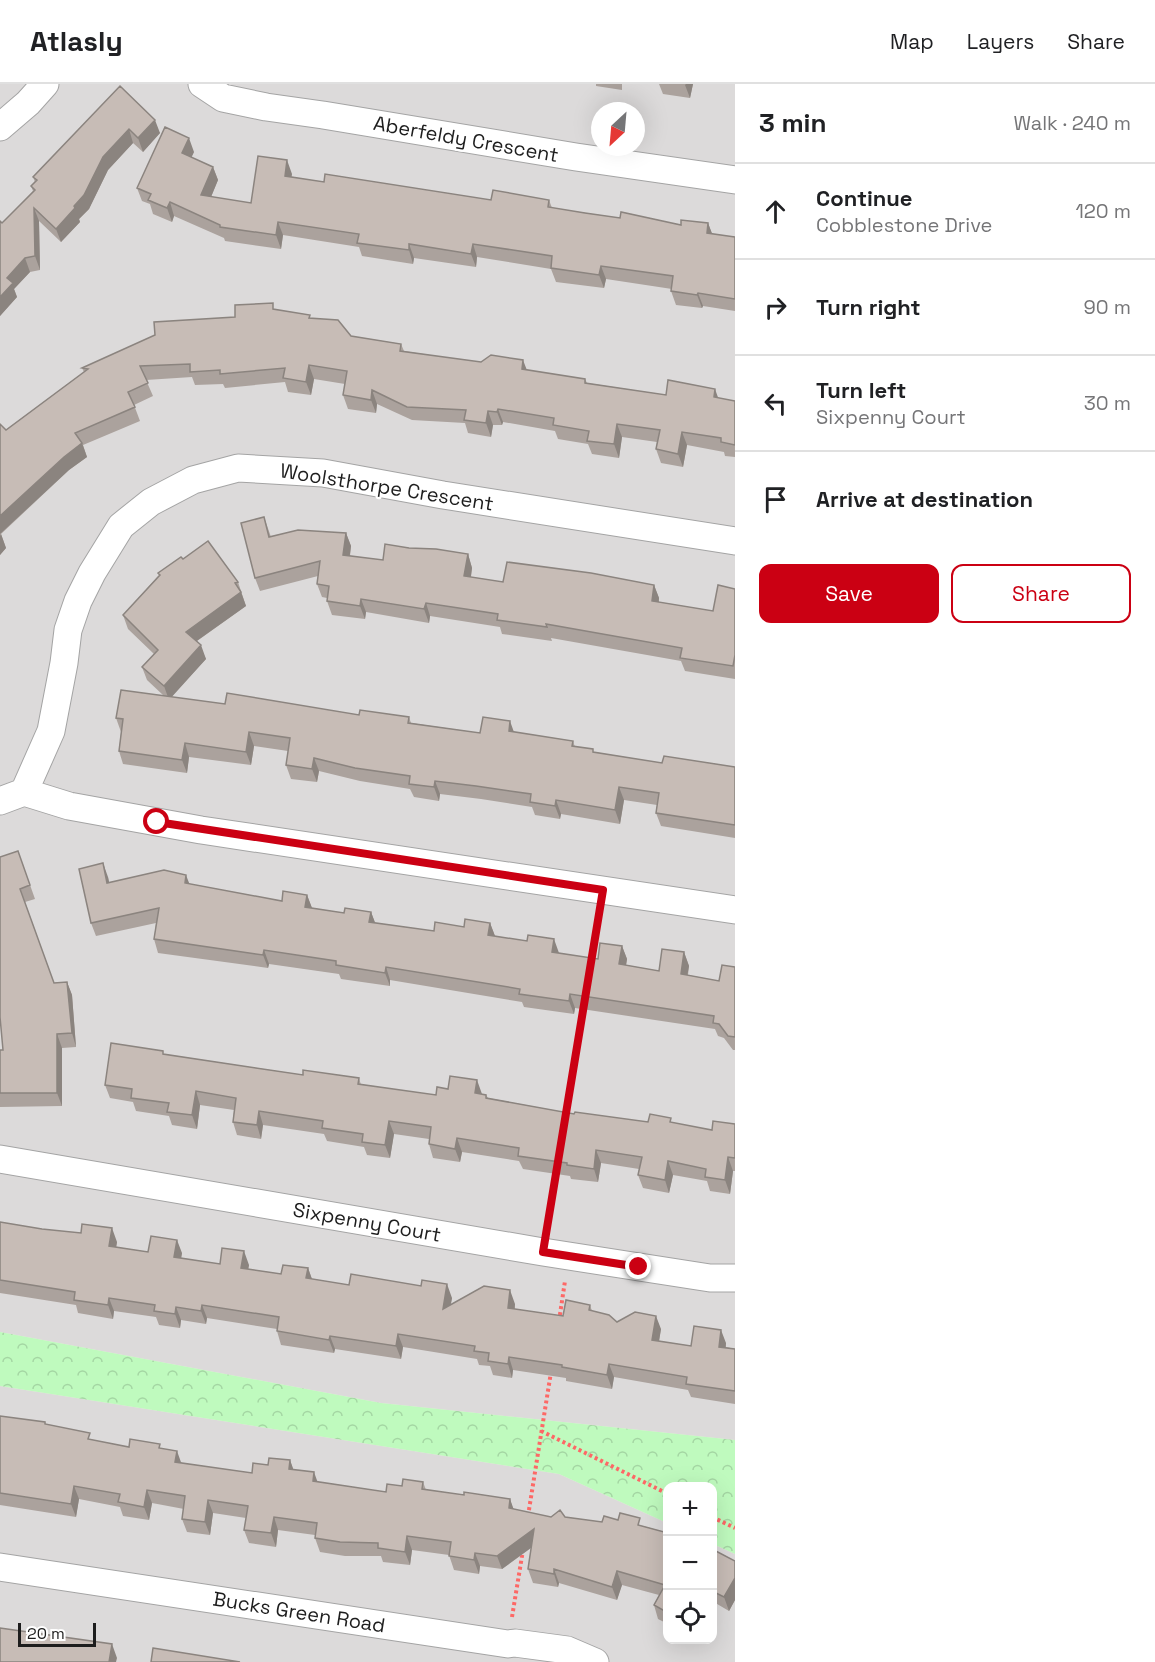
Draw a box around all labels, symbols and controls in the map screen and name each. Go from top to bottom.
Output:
text: Atlasly [30,23,123,59]
text: Map [890,28,934,55]
text: Layers [967,28,1034,55]
text: Share [1067,28,1125,55]
north arrow [591,102,645,156]
text: 3 min [759,106,827,140]
street label: Aberfeldy Crescent [371,110,561,168]
text: Walk · 240 m [1013,110,1131,136]
text: Continue [816,184,912,212]
icon: ahead [759,195,792,228]
text: 120 m [1075,198,1131,224]
text: Cobblestone Drive [816,212,992,238]
icon: right [759,291,792,324]
text: Turn right [816,293,921,321]
text: 90 m [1084,294,1131,320]
text: Turn left [816,376,906,404]
icon: left [759,387,792,420]
text: 30 m [1084,390,1131,416]
text: Sixpenny Court [816,404,966,430]
street label: Woolsthorpe Crescent [278,457,496,517]
icon: arrive [759,483,792,516]
text: Arrive at destination [816,485,1033,513]
button: Save [759,564,939,623]
button: Share [951,564,1131,623]
route start [143,808,169,834]
street label: Sixpenny Court [291,1196,443,1248]
route end [625,1253,651,1279]
map controls [663,1482,717,1644]
button: + [663,1482,717,1536]
button: − [663,1536,717,1590]
street label: Bucks Green Road [211,1586,387,1638]
button: locate [663,1590,717,1644]
scale bar [18,1620,96,1648]
text: 20 m [27,1623,65,1644]

